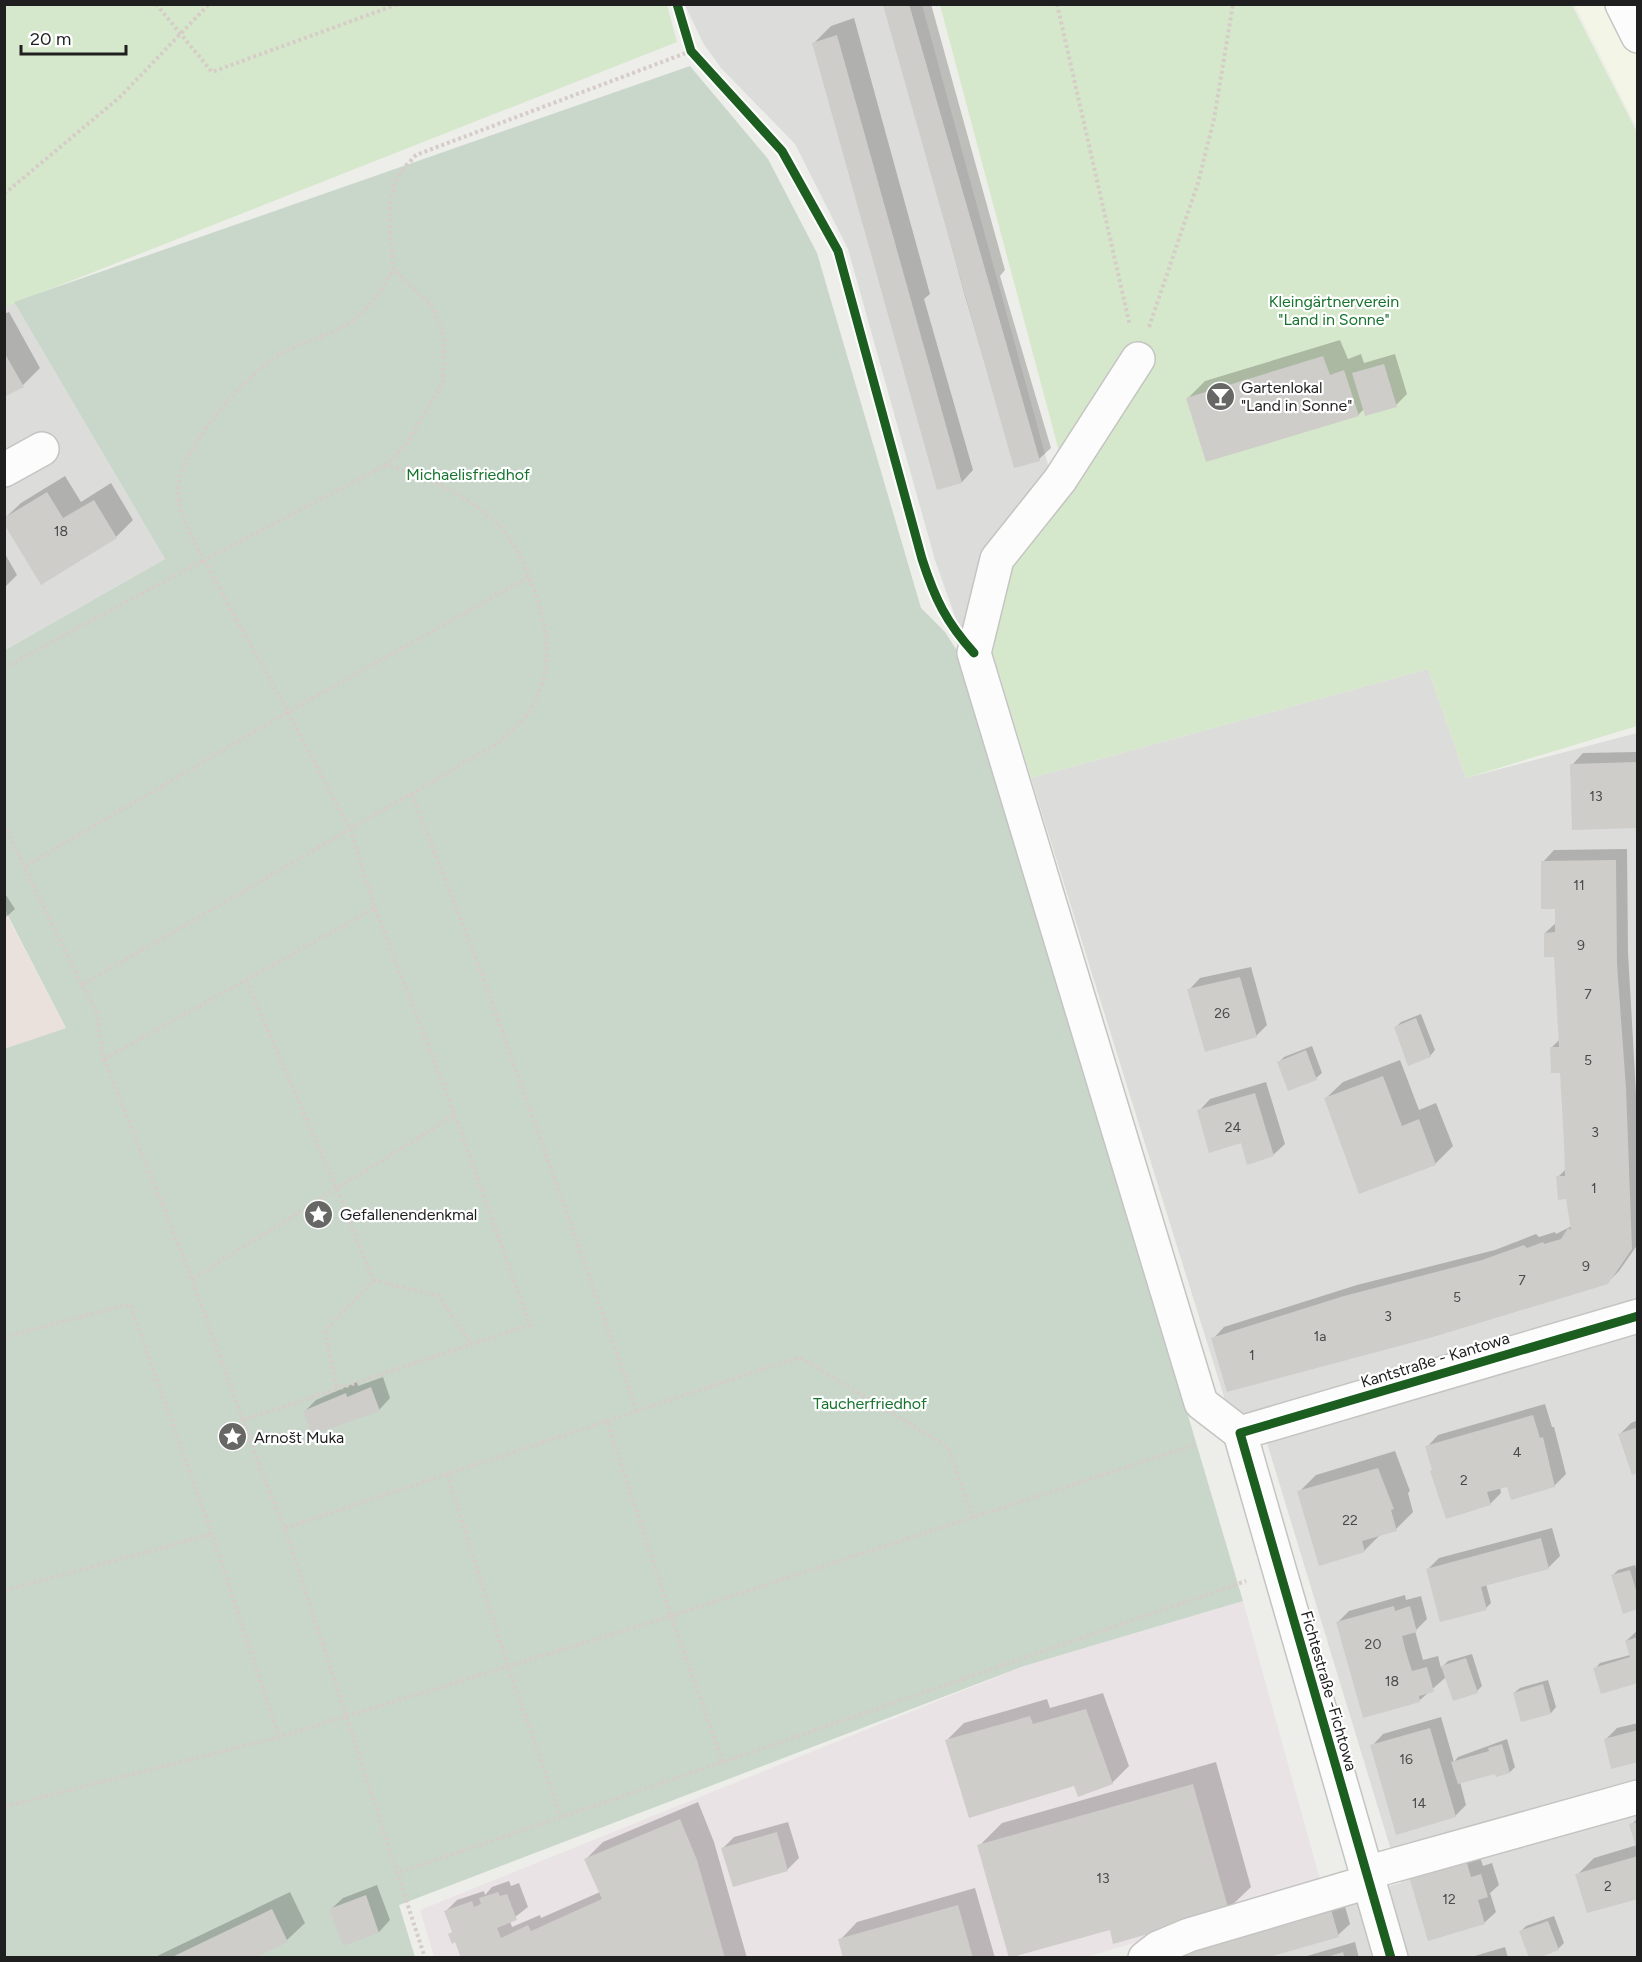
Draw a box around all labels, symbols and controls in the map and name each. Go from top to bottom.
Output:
scale bar [21,18,126,56]
text: 20 m [30,28,71,50]
park label: Kleingärtnerverein "Land in Sonne" [1269,292,1399,329]
place label: Gartenlokal "Land in Sonne" [1241,378,1352,415]
bar icon: Gartenlokal "Land in Sonne" [1204,380,1236,412]
park label: Michaelisfriedhof [406,465,530,484]
house number: 18 [54,523,68,540]
house number: 13 [1589,788,1603,805]
house number: 11 [1573,877,1585,894]
house number: 9 [1577,937,1585,954]
house number: 7 [1584,986,1592,1003]
house number: 26 [1214,1005,1230,1022]
house number: 5 [1584,1052,1592,1069]
house number: 24 [1225,1119,1242,1136]
house number: 3 [1591,1124,1599,1141]
house number: 1 [1591,1180,1597,1197]
place icon: Gefallenendenkmal [303,1198,335,1230]
place label: Gefallenendenkmal [340,1205,477,1224]
house number: 9 [1582,1258,1590,1275]
house number: 7 [1518,1272,1526,1289]
house number: 5 [1453,1289,1461,1306]
house number: 3 [1384,1308,1392,1325]
house number: 1a [1314,1328,1326,1345]
street label: Kantstraße - Kantowa [1358,1328,1512,1392]
house number: 1 [1249,1347,1255,1364]
park label: Taucherfriedhof [813,1394,927,1413]
place icon: Arnošt Muka [217,1421,249,1453]
place label: Arnošt Muka [254,1428,344,1447]
house number: 4 [1513,1444,1522,1461]
house number: 2 [1460,1472,1468,1489]
house number: 22 [1342,1512,1358,1529]
street label: Fichtestraße -Fichtowa [1297,1609,1361,1773]
house number: 20 [1365,1636,1381,1653]
house number: 18 [1385,1673,1399,1690]
house number: 16 [1399,1751,1413,1768]
house number: 14 [1412,1795,1427,1812]
house number: 13 [1096,1870,1110,1887]
house number: 2 [1604,1878,1612,1895]
house number: 12 [1442,1891,1456,1908]

